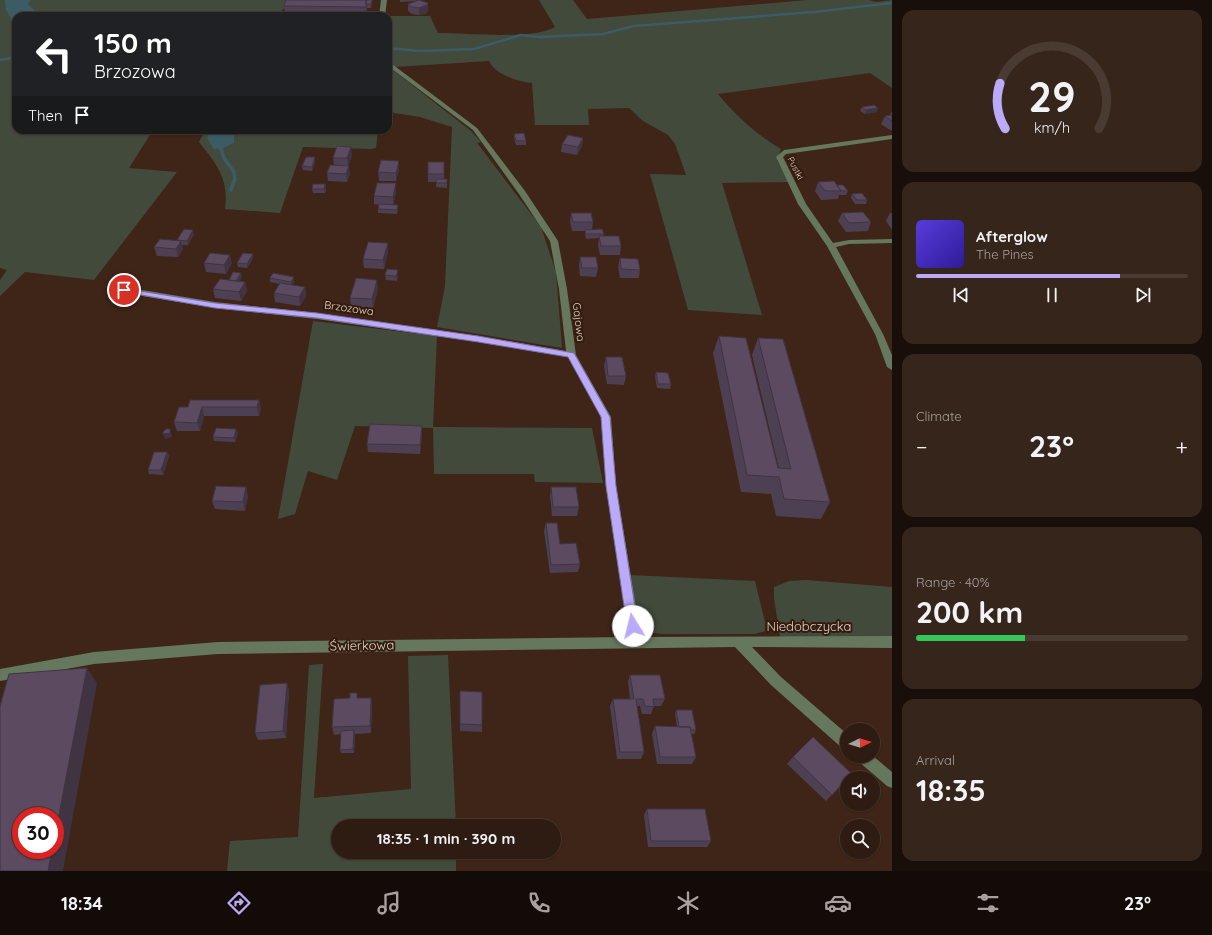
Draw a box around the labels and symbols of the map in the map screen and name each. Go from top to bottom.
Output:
street label: Pustki [786,155,806,181]
pin [107,273,141,307]
street label: Brzozowa [323,298,375,318]
street label: Gajowa [570,302,588,342]
position arrow [612,605,654,647]
street label: Niedobczycka [767,618,852,634]
street label: Świerkowa [330,636,394,654]
north arrow [840,723,880,763]
speed limit sign: 30 [12,807,64,859]

